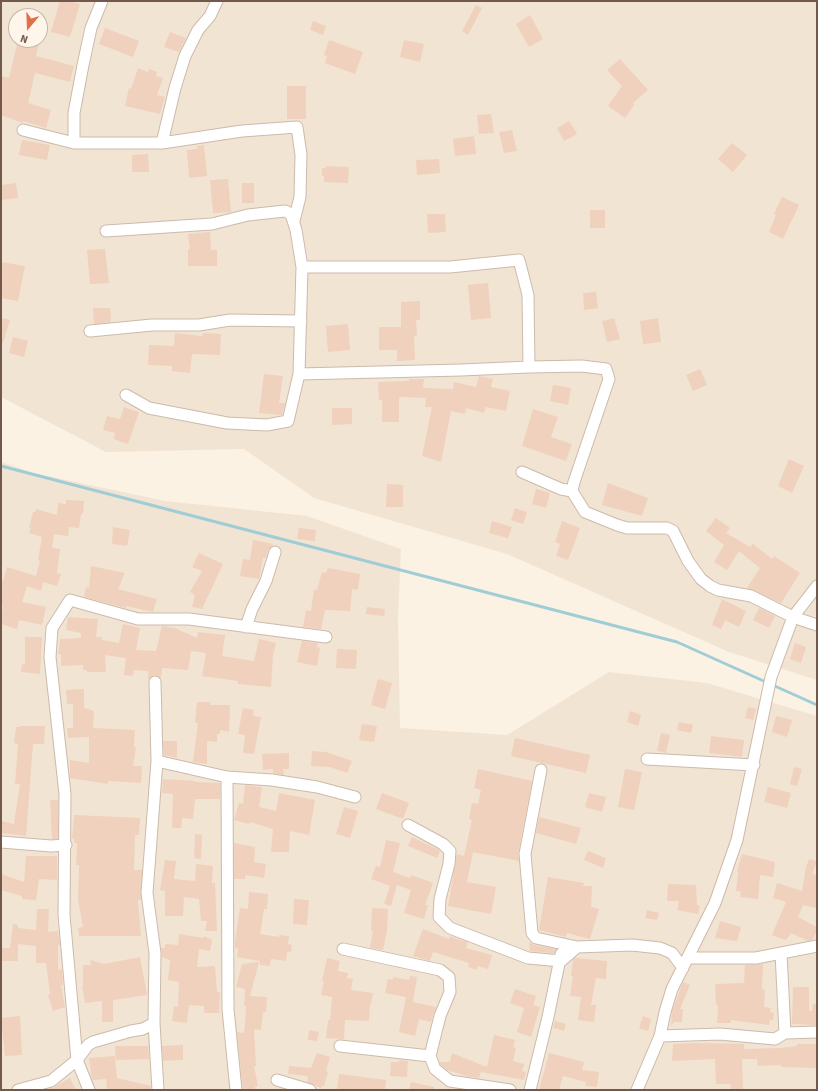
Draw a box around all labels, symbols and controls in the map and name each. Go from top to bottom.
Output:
north arrow [8,8,48,48]
text: N [18,31,30,47]

